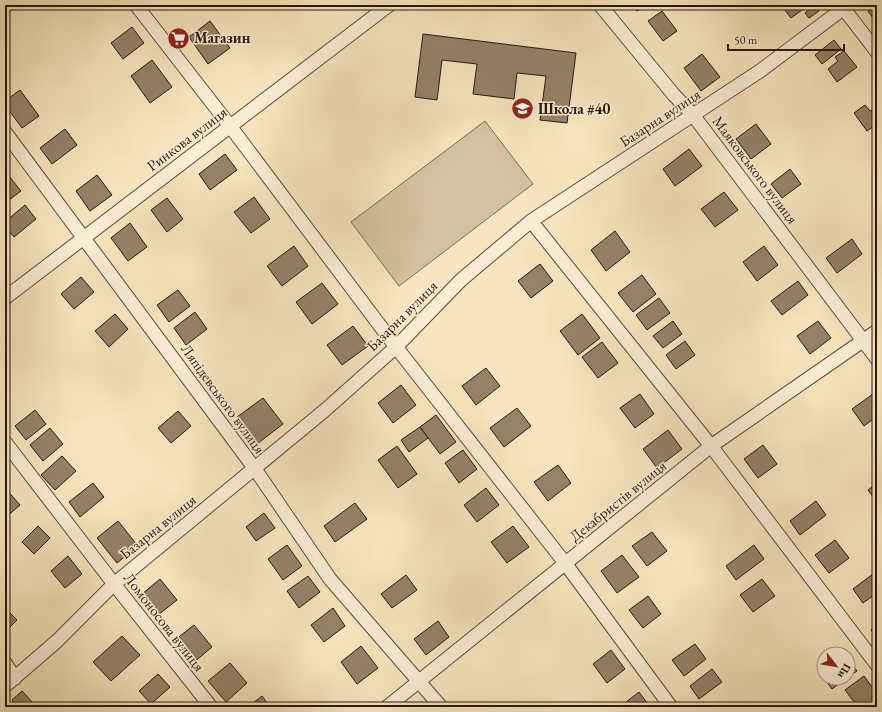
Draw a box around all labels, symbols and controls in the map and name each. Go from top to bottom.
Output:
supermarket icon: Магазин [166,25,192,51]
scale bar [728,26,844,52]
place label: Магазин [194,28,251,47]
text: 50 m [734,32,758,48]
street label: Базарна вулиця [616,84,704,151]
school or university icon: Школа #40 [510,96,536,122]
place label: Школа #40 [538,99,611,118]
street label: Ринкова вулиця [143,102,231,175]
street label: Маяковського вулиця [709,112,802,228]
street label: Базарна вулиця [362,276,441,355]
street label: Ляпідевського вулиця [177,340,270,458]
street label: Декабристів вулиця [565,456,670,545]
street label: Базарна вулиця [116,490,200,563]
street label: Ломоносова вулиця [120,568,209,675]
north arrow [816,646,856,686]
text: Пн [834,661,854,682]

